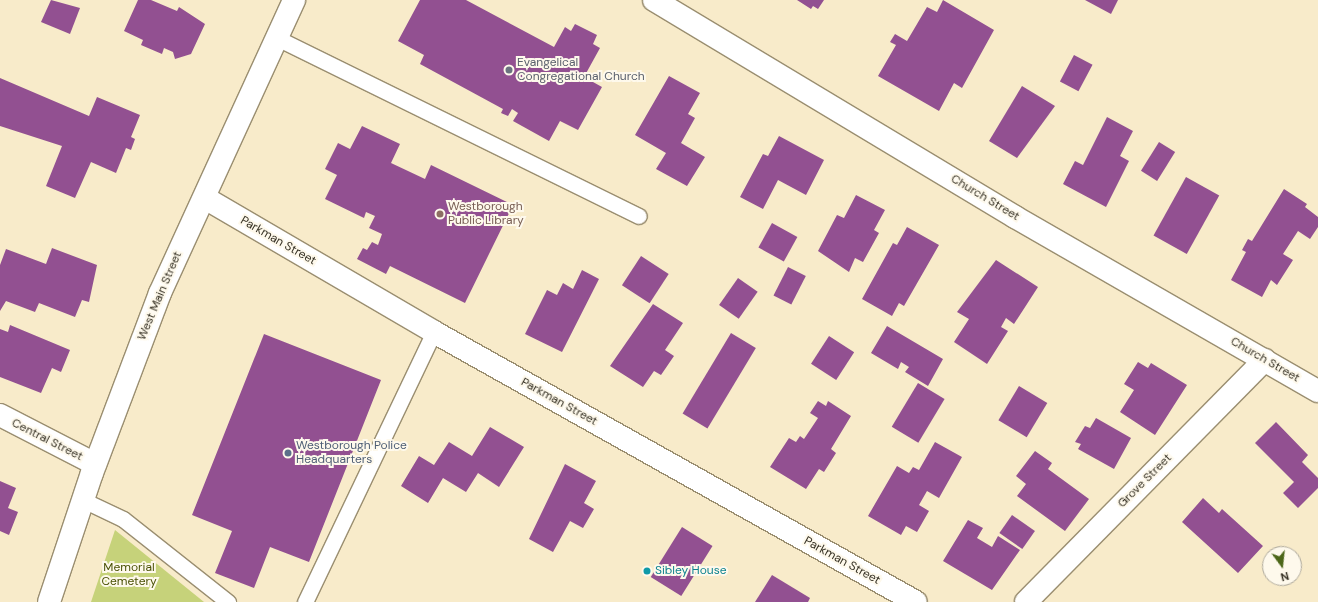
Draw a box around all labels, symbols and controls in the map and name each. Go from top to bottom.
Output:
place label: Evangelical Congregational Church [517,56,645,84]
marker: Evangelical Congregational Church [504,65,514,75]
street label: Church Street [948,172,1022,224]
place label: Westborough Public Library [448,200,524,228]
marker: Westborough Public Library [435,209,445,219]
street label: Parkman Street [238,214,318,268]
street label: West Main Street [135,249,185,343]
street label: Church Street [1228,334,1302,386]
street label: Parkman Street [518,375,600,429]
street label: Central Street [9,416,85,464]
place label: Westborough Police Headquarters [296,439,407,467]
marker: Westborough Police Headquarters [283,448,293,458]
street label: Grove Street [1115,451,1175,511]
street label: Parkman Street [801,534,883,588]
north arrow [1262,546,1302,586]
park label: Memorial Cemetery [101,561,157,589]
place label: Sibley House [655,564,726,578]
marker: Sibley House [642,566,652,576]
text: N [1279,569,1291,584]

